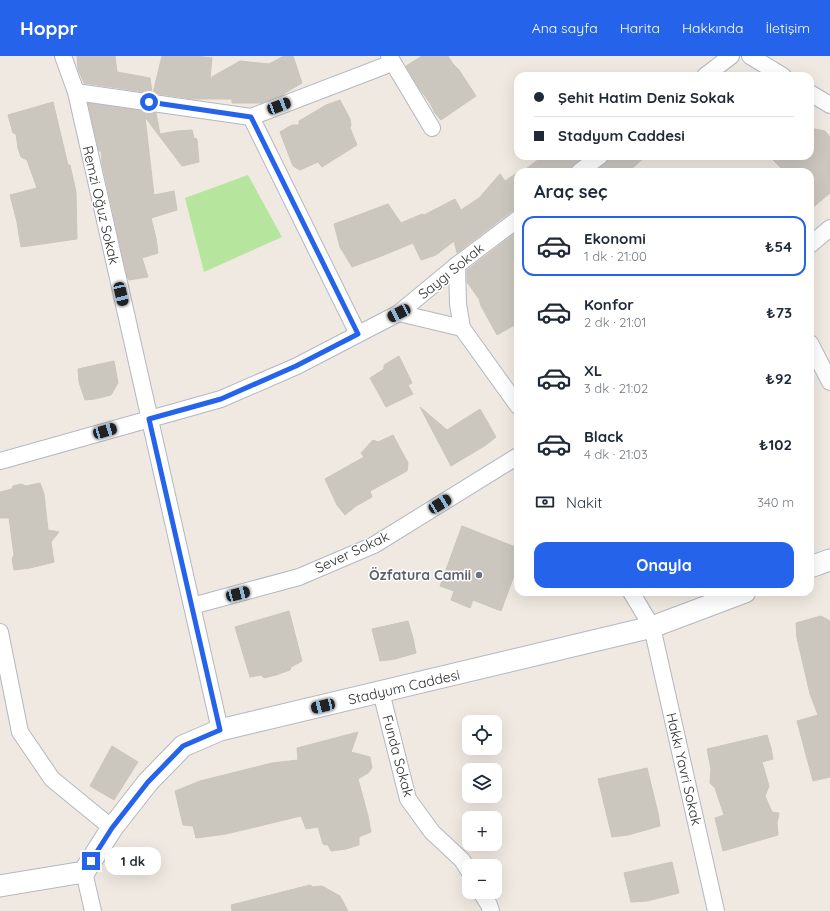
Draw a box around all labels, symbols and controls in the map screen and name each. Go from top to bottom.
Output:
text: Hoppr [20,16,78,40]
text: Ana sayfa [532,19,598,37]
text: Harita [620,19,660,37]
text: Hakkında [682,19,743,37]
text: İletişim [765,19,810,37]
text: Şehit Hatim Deniz Sokak [558,88,735,107]
route start [140,93,158,111]
car [266,96,292,116]
text: Stadyum Caddesi [558,126,685,145]
street label: Remzi Oğuz Sokak [79,144,123,266]
text: Araç seç [534,180,607,203]
icon: car [536,228,572,264]
text: Ekonomi [584,229,646,248]
text: ₺54 [765,237,792,256]
street label: Saygı Sokak [414,239,488,303]
text: 1 dk · 21:00 [584,248,647,264]
car [112,281,130,307]
icon: car [536,294,572,330]
text: Konfor [584,295,634,314]
car [386,302,412,324]
text: ₺73 [766,303,792,322]
text: 2 dk · 21:01 [584,314,646,330]
icon: car [536,360,572,396]
text: XL [584,361,602,380]
text: ₺92 [765,369,792,388]
text: 3 dk · 21:02 [584,380,648,396]
car [92,422,118,440]
icon: car [536,426,572,462]
text: Black [584,427,624,446]
text: ₺102 [759,435,792,454]
text: 4 dk · 21:03 [584,446,648,462]
icon: cash [534,491,556,513]
car [427,493,453,515]
text: Nakit [566,493,602,512]
text: 340 m [757,494,794,510]
street label: Sever Sokak [312,527,392,577]
button: Onayla [534,542,794,588]
place label: Özfatura Camii [369,566,471,584]
marker: Özfatura Camii [474,570,484,580]
car [225,585,251,603]
street label: Stadyum Caddesi [346,665,462,709]
car [310,697,336,715]
street label: Hakkı Yavri Sokak [662,711,706,827]
street label: Funda Sokak [378,713,418,799]
map controls [462,715,502,899]
button: locate [462,715,502,755]
button: layers [462,763,502,803]
button: + [462,811,502,851]
callout: 1 dk [105,847,161,875]
route end [82,852,100,870]
text: 1 dk [121,853,145,869]
button: − [462,859,502,899]

